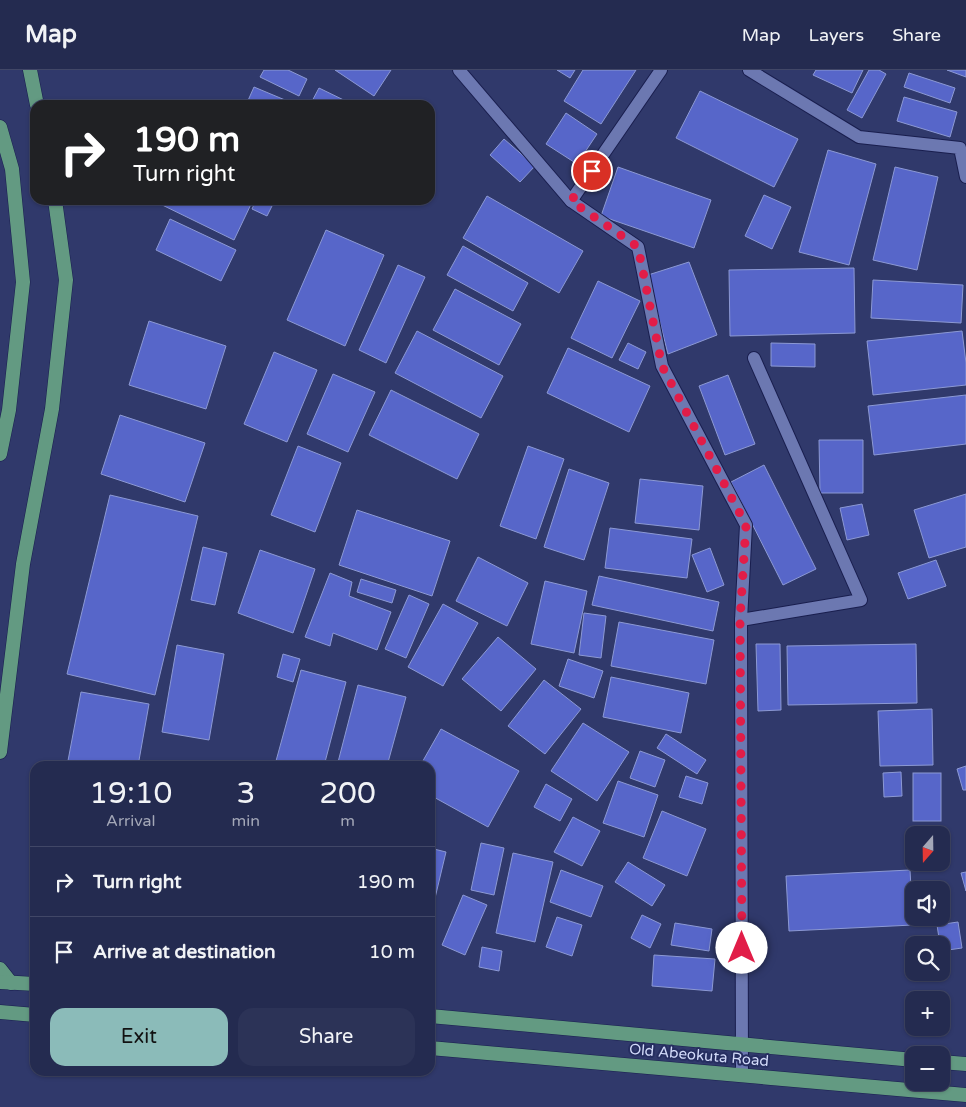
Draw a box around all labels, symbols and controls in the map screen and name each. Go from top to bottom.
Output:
text: Map [25,20,77,49]
text: Map [742,24,781,46]
text: Layers [809,24,864,46]
text: Share [892,24,941,46]
text: 190 m [133,119,240,161]
icon: right [50,120,115,185]
pin [571,150,613,192]
icon: arrive [578,157,606,185]
text: Turn right [133,161,235,187]
text: 19:10 [89,775,172,812]
text: 3 [236,775,255,812]
text: 200 [319,775,376,812]
text: Arrival [106,811,156,831]
text: min [232,811,260,831]
text: m [340,811,355,831]
north arrow [905,826,950,871]
map controls [905,826,950,1091]
icon: right [50,868,78,896]
text: Turn right [93,871,181,893]
text: 190 m [357,871,415,893]
button: sound [905,881,950,926]
position arrow [715,921,767,973]
button: search [905,936,950,981]
icon: arrive [50,938,78,966]
text: Arrive at destination [93,941,276,963]
text: 10 m [369,941,415,963]
button: + [905,991,950,1036]
button: Exit [50,1008,228,1066]
button: Share [238,1008,415,1066]
street label: Old Abeokuta Road [628,1040,770,1070]
button: − [905,1046,950,1091]

